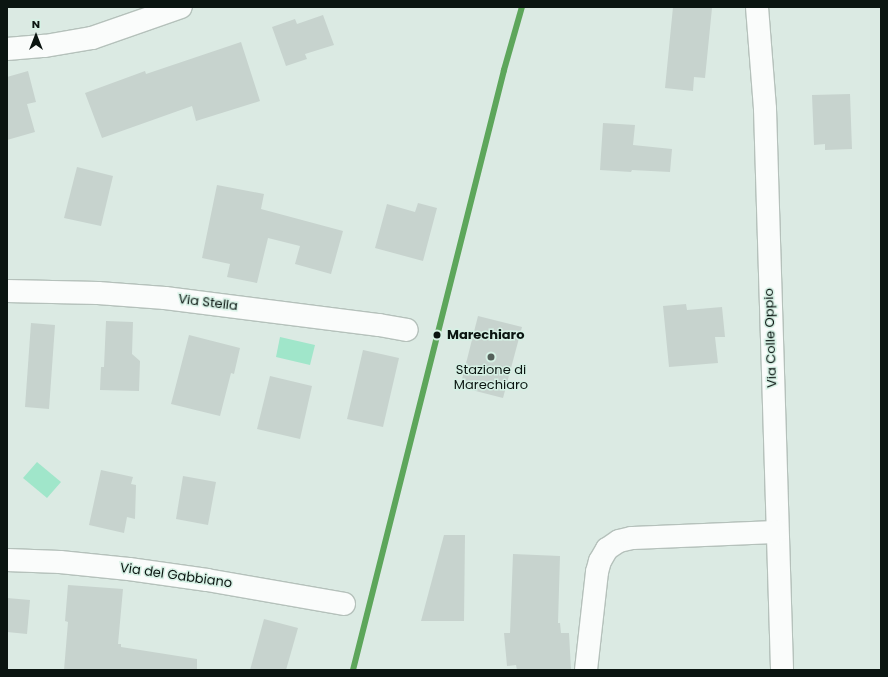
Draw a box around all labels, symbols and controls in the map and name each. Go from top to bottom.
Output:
north arrow [16,16,56,56]
text: N [32,16,40,32]
street label: Via Colle Oppio [761,288,781,388]
street label: Via Stella [177,292,239,314]
place label: Marechiaro [447,327,524,343]
marker: Marechiaro [430,328,444,342]
marker: Stazione di Marechiaro [486,352,496,362]
place label: Stazione di Marechiaro [454,363,528,394]
street label: Via del Gabbiano [119,560,233,592]

